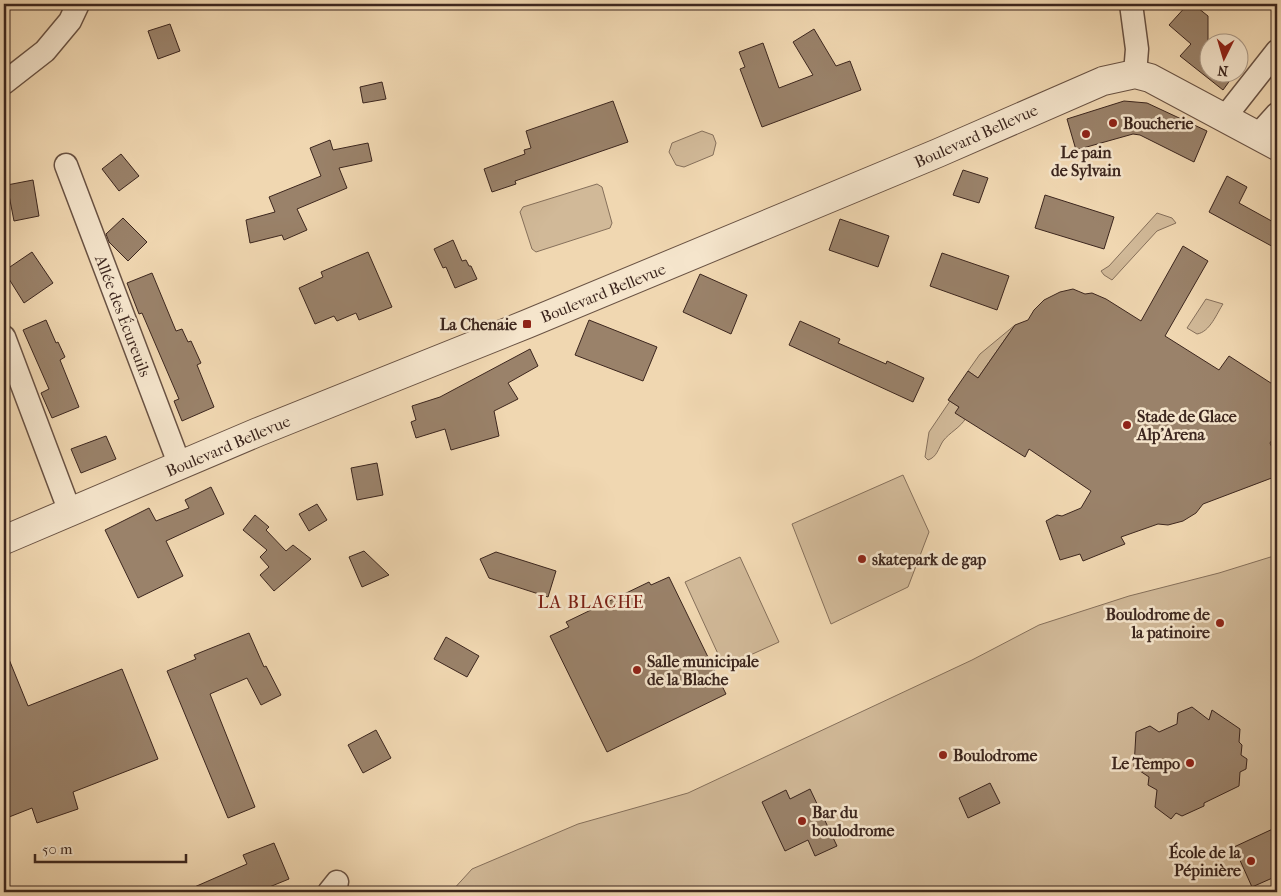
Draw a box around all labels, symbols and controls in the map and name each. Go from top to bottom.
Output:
north arrow [1198,32,1248,82]
text: N [1217,61,1229,79]
street label: Boulevard Bellevue [911,100,1041,172]
place label: Boucherie [1123,114,1194,133]
marker: Boucherie [1107,117,1119,129]
marker: Le pain de Sylvain [1080,128,1092,140]
place label: Le pain de Sylvain [1051,143,1122,181]
street label: Allée des Écureuils [91,251,156,380]
street label: Boulevard Bellevue [538,259,668,327]
place label: La Chenaie [440,315,517,334]
marker: La Chenaie [521,318,533,330]
place label: Stade de Glace Alp'Arena [1136,407,1237,445]
street label: Boulevard Bellevue [163,411,293,481]
marker: Stade de Glace Alp'Arena [1121,419,1133,431]
place label: skatepark de gap [872,550,987,570]
marker: skatepark de gap [856,553,868,565]
district label: LA BLACHE [537,592,645,613]
place label: Boulodrome de la patinoire [1105,605,1210,643]
marker: Boulodrome de la patinoire [1214,617,1226,629]
place label: Salle municipale de la Blache [647,652,759,689]
marker: Salle municipale de la Blache [631,664,643,676]
place label: Boulodrome [953,746,1038,765]
marker: Boulodrome [937,749,949,761]
place label: Le Tempo [1111,754,1180,774]
marker: Le Tempo [1184,757,1196,769]
place label: Bar du boulodrome [811,803,895,840]
marker: Bar du boulodrome [796,815,808,827]
scale bar [35,831,186,863]
text: 50 m [42,840,73,858]
place label: École de la Pépinière [1169,842,1242,881]
marker: École de la Pépinière [1245,855,1257,867]

